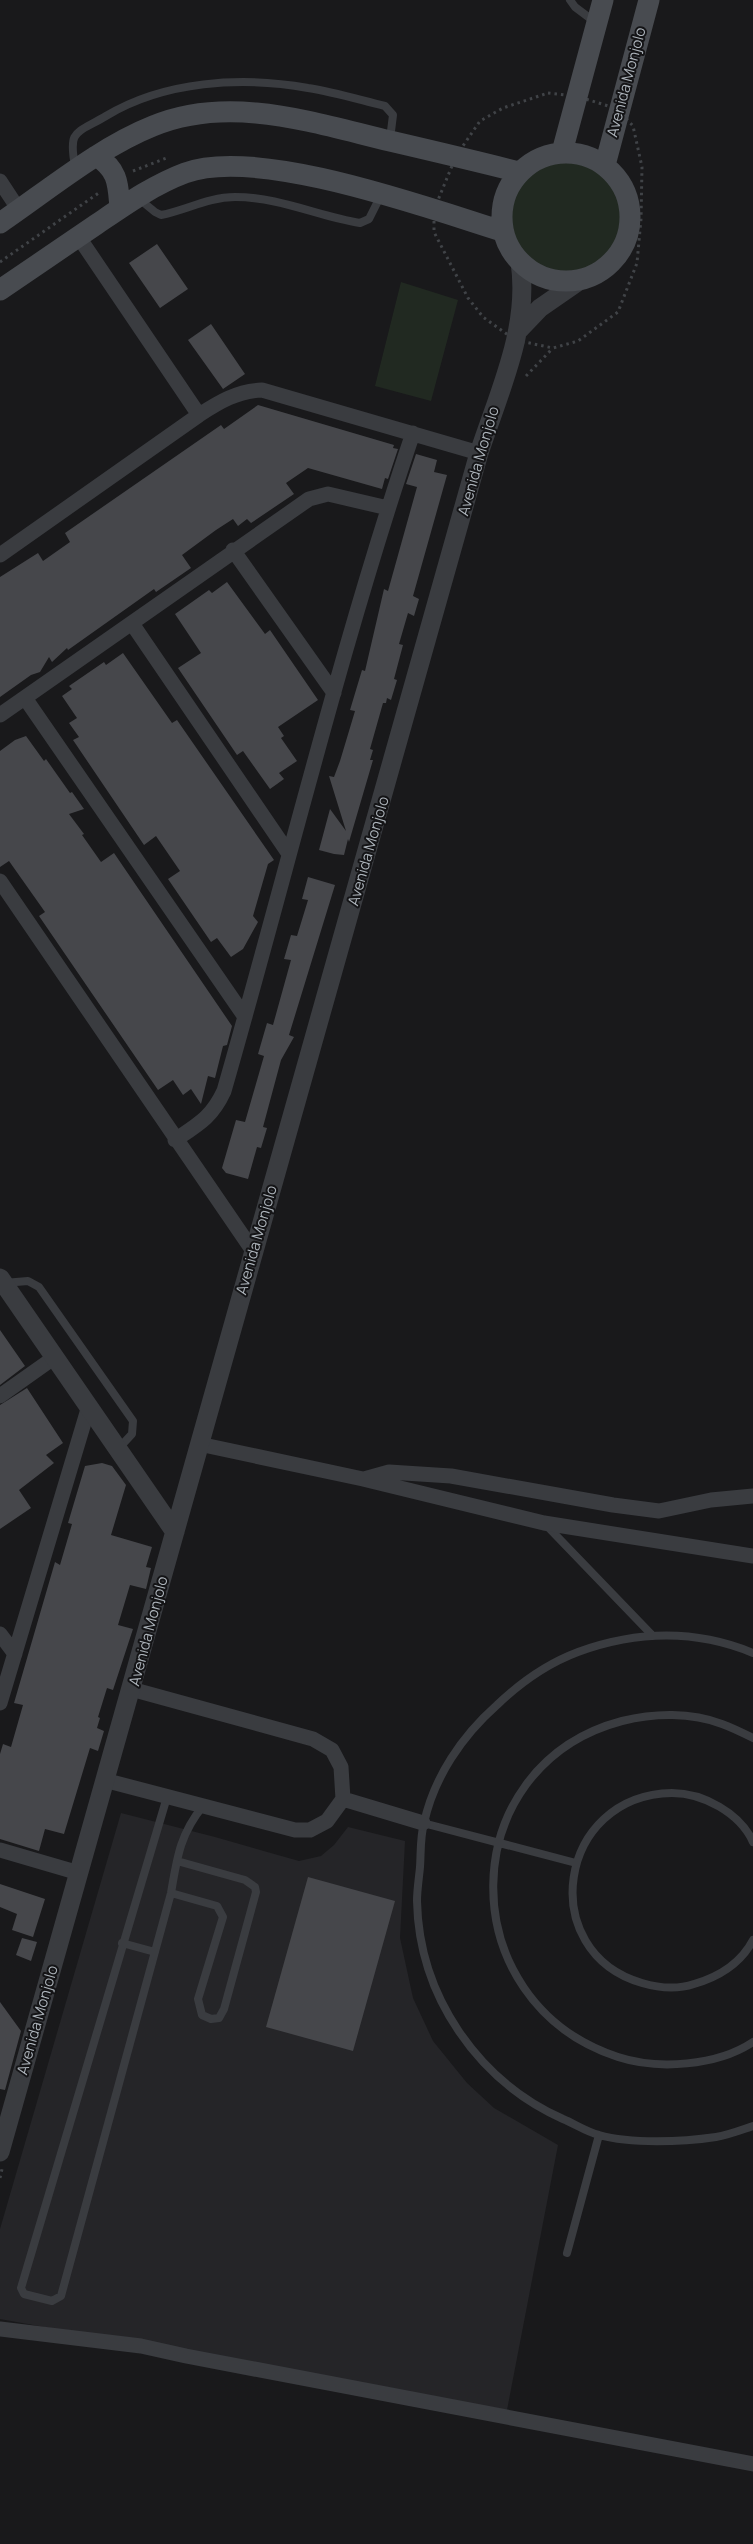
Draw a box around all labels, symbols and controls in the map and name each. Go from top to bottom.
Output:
street label: Avenida Monjolo [601,25,651,139]
street label: Avenida Monjolo [452,404,504,518]
street label: Avenida Monjolo [342,794,394,908]
street label: Avenida Monjolo [230,1183,282,1297]
street label: Avenida Monjolo [123,1574,173,1688]
street label: Avenida Monjolo [11,1963,63,2077]

